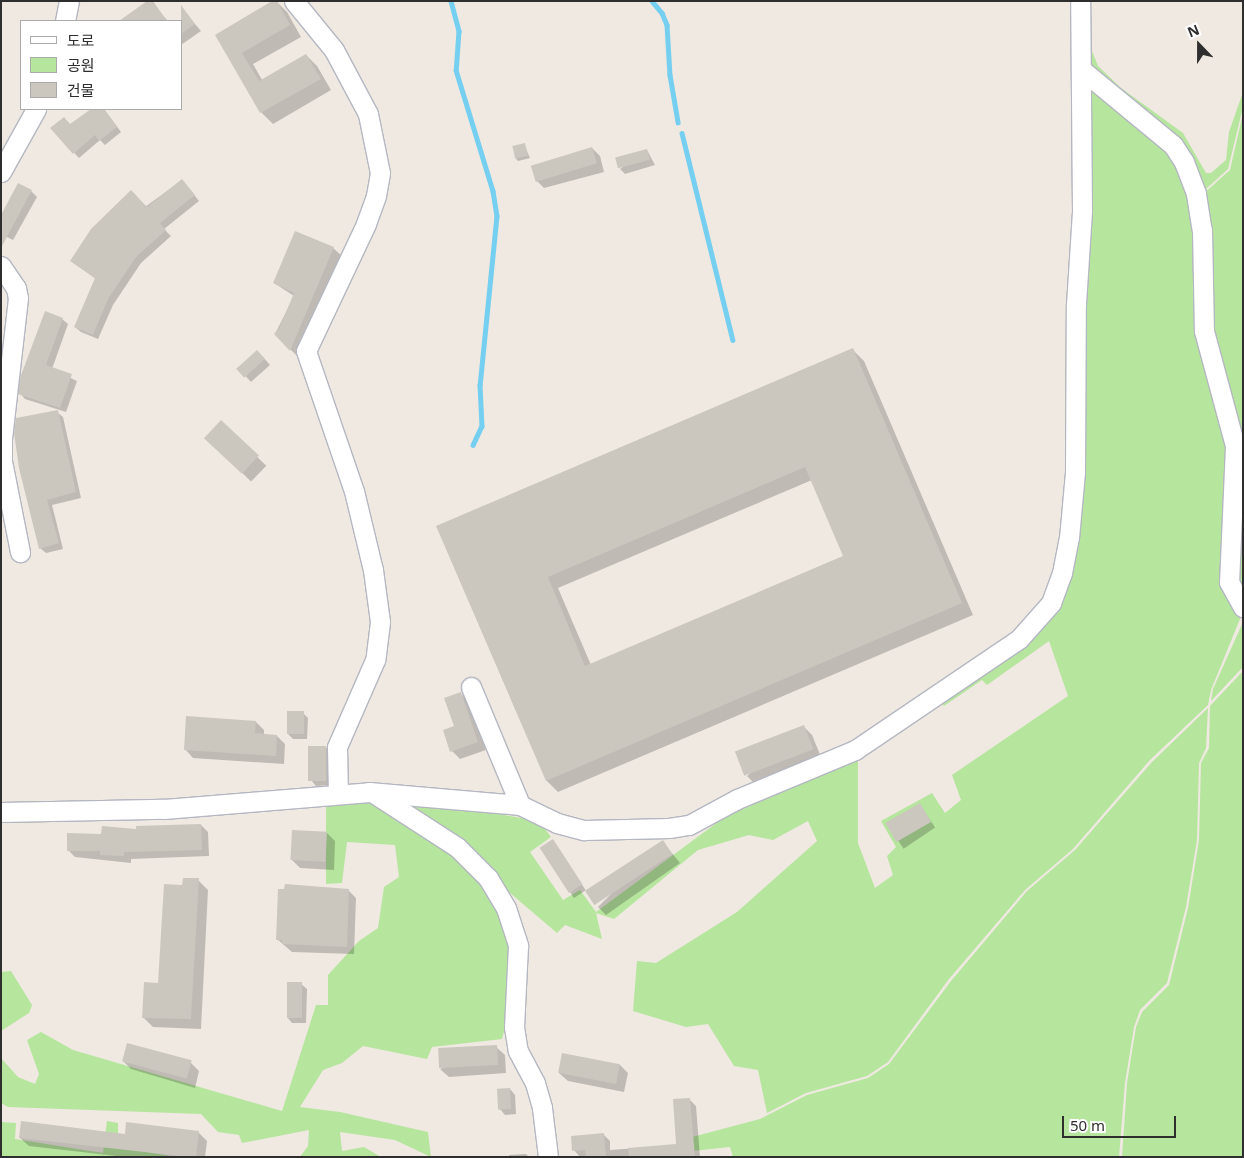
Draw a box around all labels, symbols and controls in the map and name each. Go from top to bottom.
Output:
legend [20,20,182,110]
north arrow [1174,20,1224,70]
text: N [1184,20,1202,42]
text: 도로 [67,30,95,50]
text: 공원 [67,55,95,75]
text: 건물 [67,80,95,100]
scale bar [1064,1106,1178,1138]
text: 50 m [1070,1115,1105,1135]

